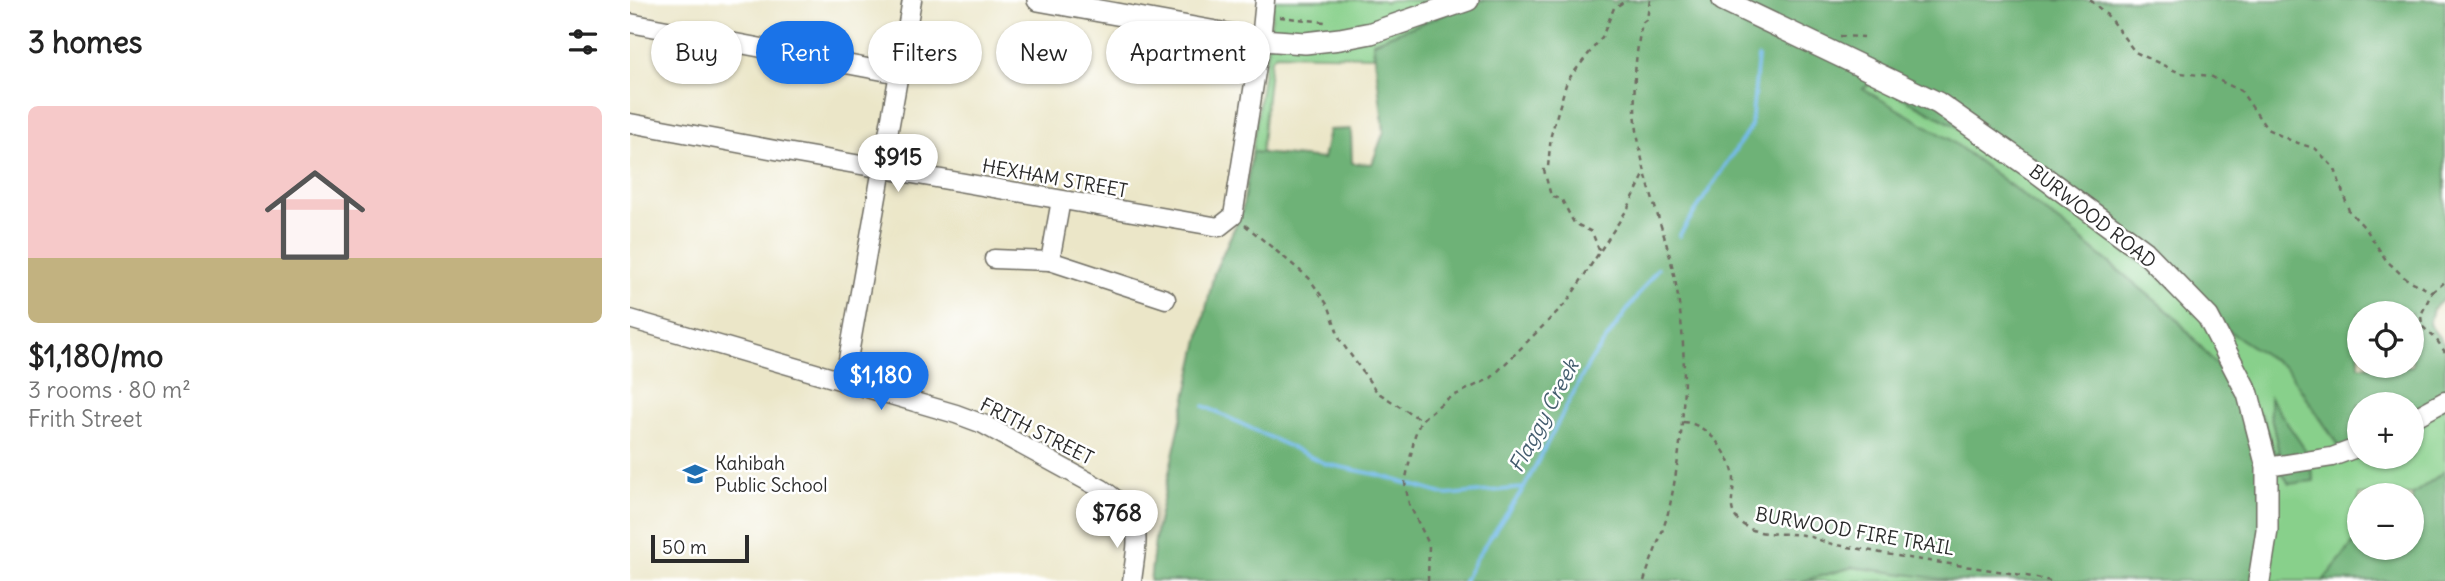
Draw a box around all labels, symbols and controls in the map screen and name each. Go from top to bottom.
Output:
chip: Buy [651,21,742,84]
chip: Rent [756,21,854,84]
chip: Filters [868,21,982,84]
chip: New [996,21,1092,84]
chip: Apartment [1106,21,1270,84]
text: 3 homes [28,23,142,61]
icon: filters [564,23,602,61]
pin: $915 [857,134,939,194]
text: $915 [874,142,922,171]
icon: home [252,152,378,278]
street label: HEXHAM STREET [980,153,1130,203]
street label: BURWOOD ROAD [2025,159,2161,273]
map controls [2347,301,2424,560]
button: locate [2347,301,2424,378]
text: $1,180/mo [28,337,163,375]
pin: $1,180 [824,352,938,412]
water label: Flaggy Creek [1503,354,1585,477]
text: $1,180 [850,360,912,389]
text: 3 rooms · 80 m² [28,375,191,404]
street label: FRITH STREET [976,392,1098,470]
button: + [2347,392,2424,469]
text: Frith Street [28,404,142,433]
place label: Kahibah Public School [715,451,828,497]
school or university icon: Kahibah Public School [681,460,709,488]
button: − [2347,483,2424,560]
pin: $768 [1076,490,1158,550]
text: $768 [1092,498,1142,527]
street label: BURWOOD FIRE TRAIL [1754,502,1956,560]
scale bar [651,532,749,564]
text: 50 m [662,535,707,559]

